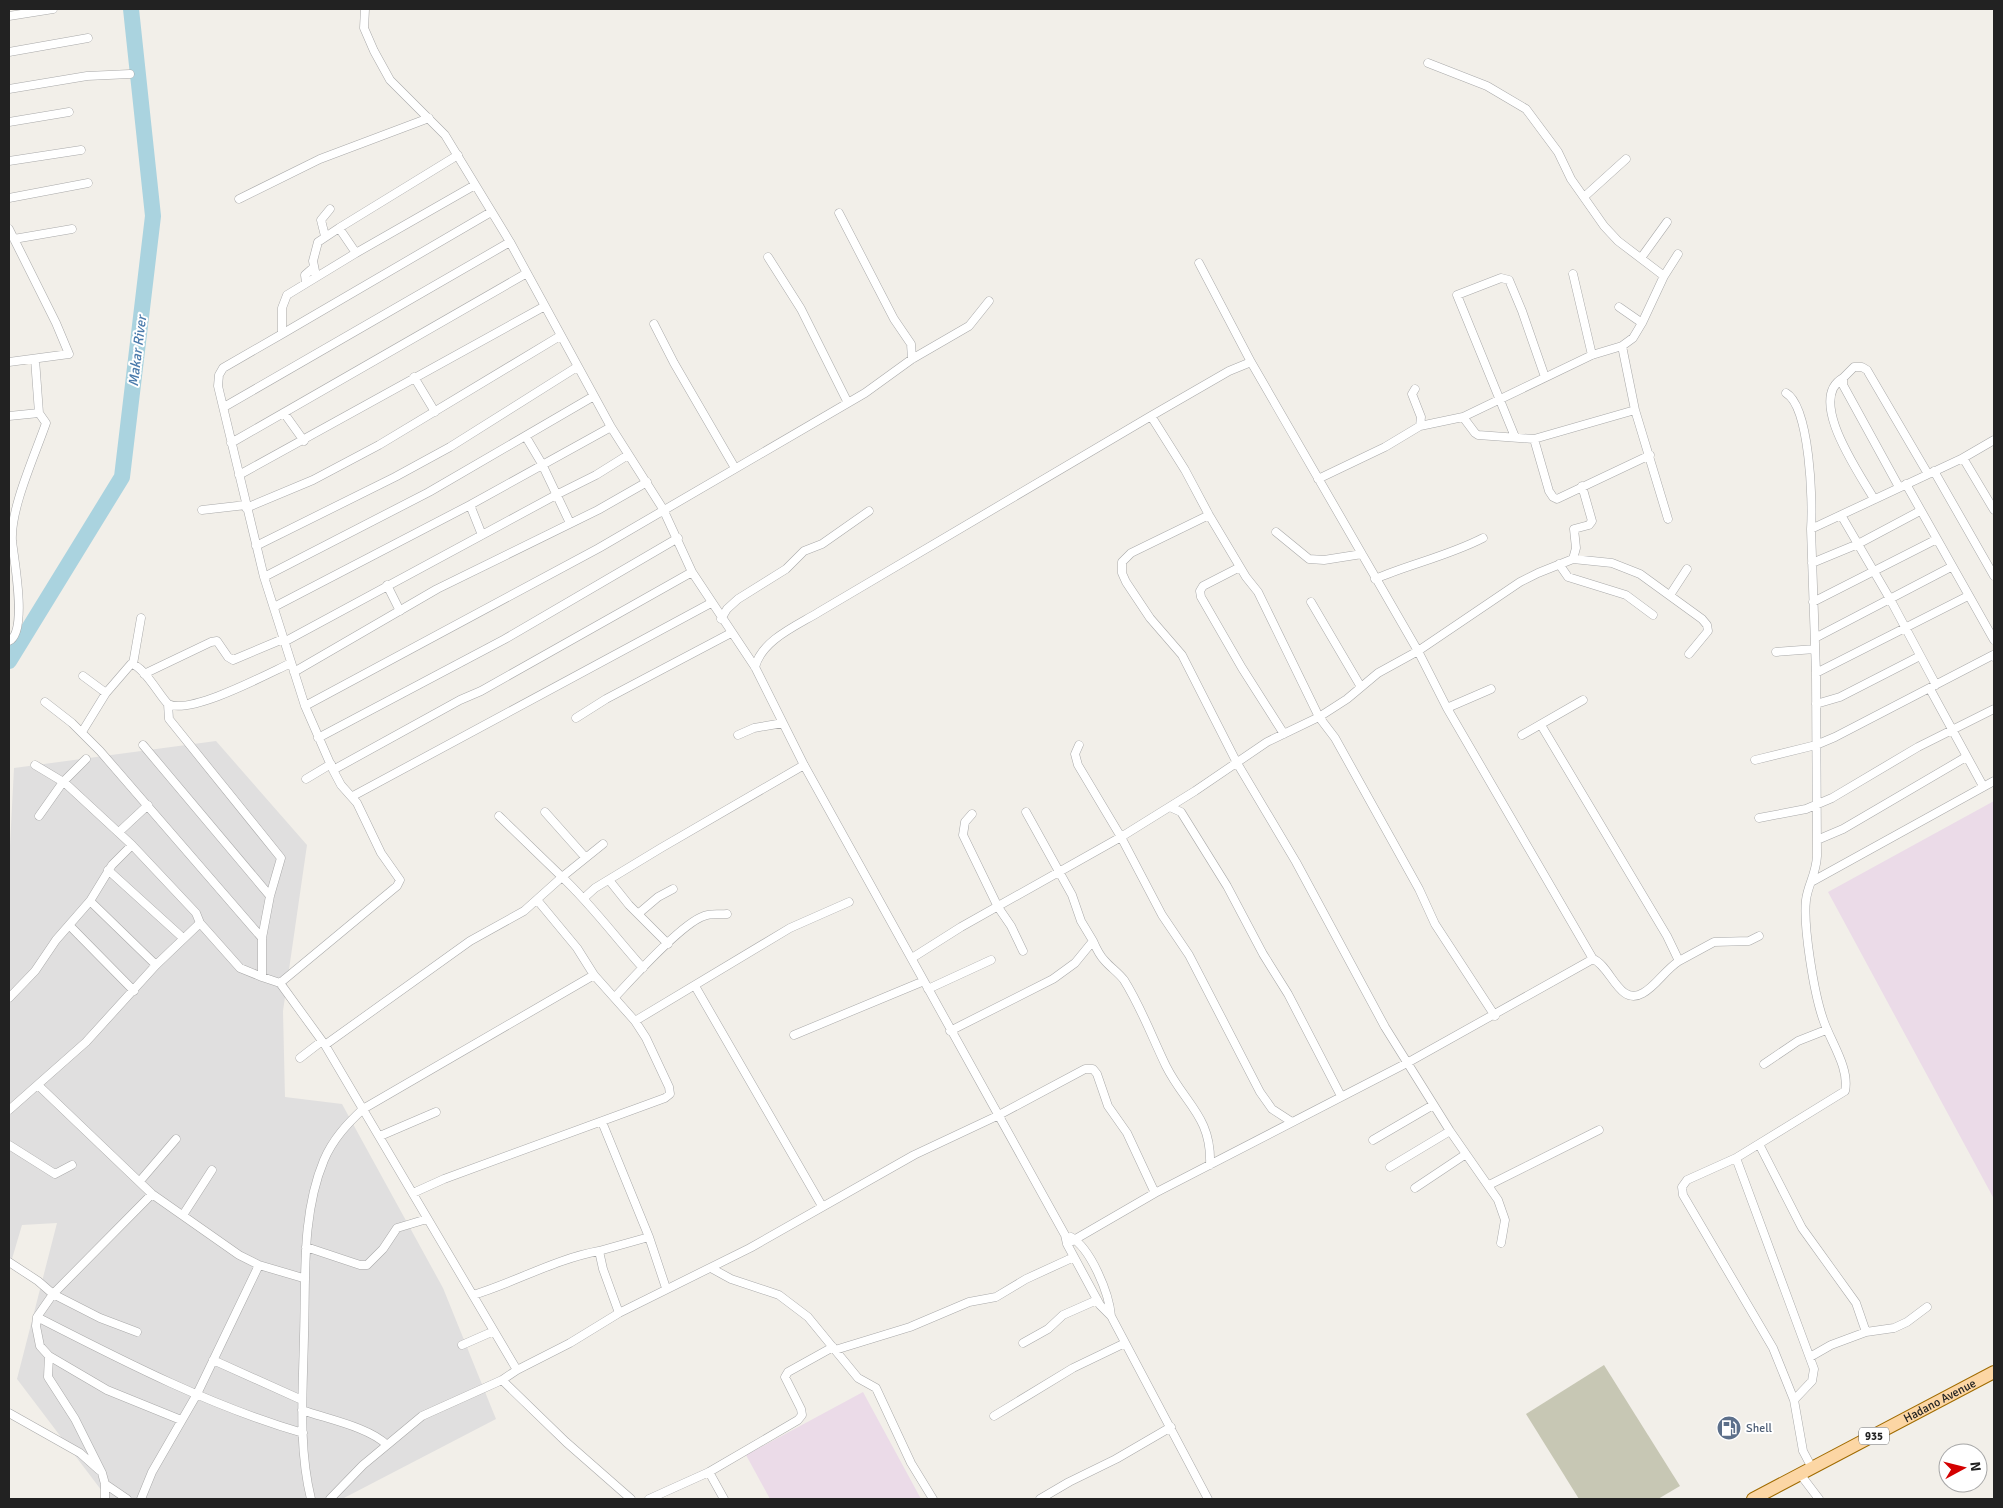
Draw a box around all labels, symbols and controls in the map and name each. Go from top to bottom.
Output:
water label: Makar River [125,313,150,387]
street label: Hadano Avenue [1901,1376,1979,1426]
fuel station icon: Shell [1716,1415,1742,1441]
place label: Shell [1746,1421,1773,1436]
road number: 935 [1859,1428,1889,1444]
north arrow [1938,1443,1988,1493]
text: N [1966,1461,1984,1472]

